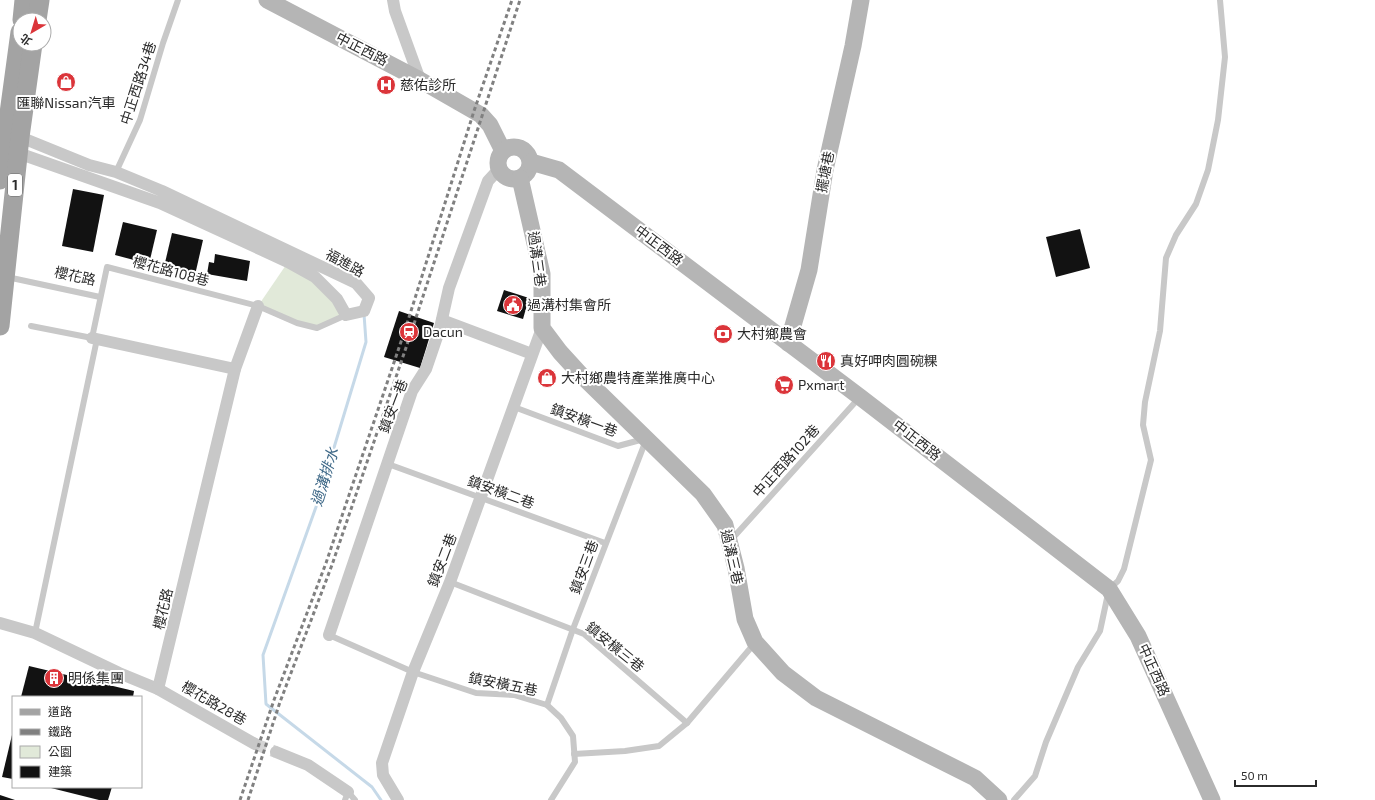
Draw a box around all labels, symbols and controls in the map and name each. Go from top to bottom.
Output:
north arrow [12,12,52,52]
street label: 中正西路 [333,28,391,69]
text: 北 [17,32,34,49]
street label: 中正西路34巷 [116,39,159,127]
shop icon: 匯聯Nissan汽車 [55,71,77,93]
hospital icon: 慈佑診所 [375,74,397,96]
place label: 慈佑診所 [400,76,456,93]
place label: 匯聯Nissan汽車 [16,94,116,111]
street label: 擺塘巷 [812,150,837,194]
road number: 1 [8,174,22,196]
street label: 中正西路 [632,221,687,268]
street label: 過溝三巷 [525,230,550,288]
street label: 福進路 [323,245,368,280]
street label: 櫻花路108巷 [131,252,211,289]
street label: 櫻花路 [53,263,97,288]
public building icon: 過溝村集會所 [502,294,524,316]
place label: 過溝村集會所 [527,296,611,313]
station icon: Dacun [398,321,420,343]
place label: Dacun [423,323,463,340]
bank icon: 大村鄉農會 [712,323,734,345]
place label: 大村鄉農會 [737,325,807,342]
restaurant icon: 真好呷肉圓碗粿 [815,350,837,372]
place label: 真好呷肉圓碗粿 [840,352,938,369]
shop icon: 大村鄉農特產業推廣中心 [536,367,558,389]
place label: 大村鄉農特產業推廣中心 [561,369,715,386]
supermarket icon: Pxmart [773,374,795,396]
place label: Pxmart [798,376,845,393]
street label: 鎮安一巷 [375,377,411,435]
street label: 鎮安橫一巷 [548,400,620,439]
street label: 中正西路 [890,416,945,464]
street label: 中正西路102巷 [749,421,823,500]
water label: 過溝排水 [307,444,342,508]
street label: 鎮安橫二巷 [465,472,537,511]
street label: 過溝三巷 [718,528,747,586]
street label: 鎮安二巷 [424,531,460,589]
street label: 鎮安三巷 [566,538,601,596]
street label: 櫻花路 [150,587,176,631]
street label: 鎮安橫三巷 [583,618,648,675]
street label: 中正西路 [1135,641,1174,699]
building icon: 明係集團 [43,667,65,689]
street label: 鎮安橫五巷 [467,668,539,699]
place label: 明係集團 [68,669,124,686]
street label: 櫻花路28巷 [179,677,250,728]
legend [12,696,142,788]
text: 道路 [48,704,72,718]
text: 鐵路 [48,724,72,738]
text: 公園 [48,744,72,758]
scale bar [1235,762,1316,788]
text: 建築 [48,764,72,778]
text: 50 m [1241,768,1268,782]

